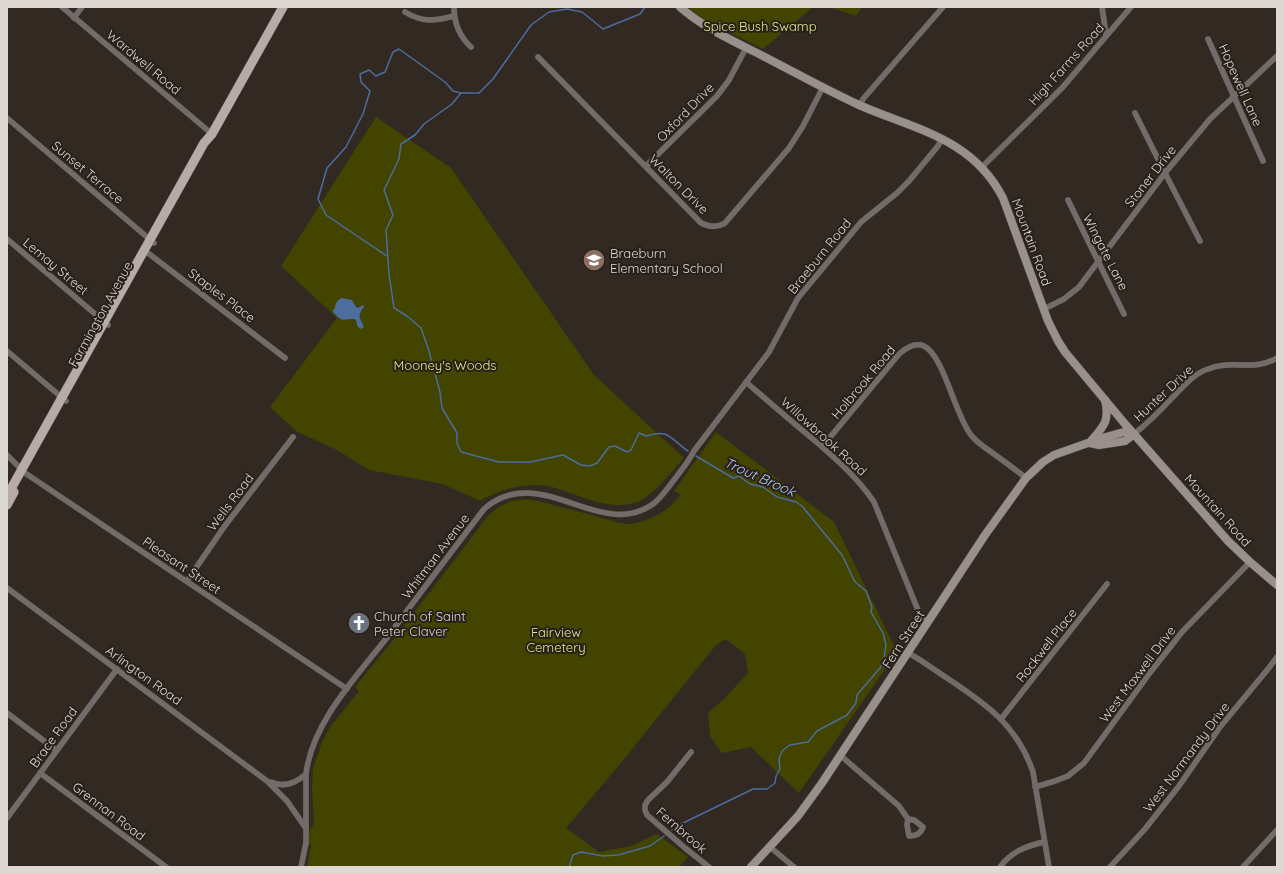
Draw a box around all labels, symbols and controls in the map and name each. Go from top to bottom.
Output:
park label: Spice Bush Swamp [703,18,817,34]
street label: High Farms Road [1025,20,1107,108]
street label: Wardwell Road [104,26,184,98]
street label: Hopewell Lane [1216,41,1266,129]
street label: Oxford Drive [653,79,717,145]
street label: Sunset Terrace [49,137,127,207]
street label: Stoner Drive [1121,142,1179,210]
street label: Walton Drive [646,151,712,217]
street label: Mountain Road [1009,196,1055,288]
street label: Wingate Lane [1080,211,1132,293]
street label: Braeburn Road [784,215,854,297]
street label: Lemay Street [20,234,92,298]
place label: Braeburn Elementary School [610,245,723,276]
school or university icon: Braeburn Elementary School [581,247,607,273]
street label: Farmington Avenue [64,259,136,369]
street label: Staples Place [185,265,259,325]
street label: Holbrook Road [828,342,898,422]
park label: Mooney's Woods [394,357,496,373]
street label: Hunter Drive [1130,361,1196,425]
street label: Willowbrook Road [778,393,870,479]
water label: Trout Brook [721,453,800,501]
street label: Wells Road [203,470,257,534]
street label: Mountain Road [1181,470,1255,550]
street label: Whitman Avenue [398,510,472,602]
street label: Pleasant Street [140,533,224,597]
street label: Rockwell Place [1012,605,1080,685]
street label: Fern Street [878,607,928,671]
place label: Church of Saint Peter Claver [374,608,466,639]
church icon: Church of Saint Peter Claver [346,610,372,636]
street label: West Maxwell Drive [1096,623,1178,725]
park label: Fairview Cemetery [526,624,586,655]
street label: Arlington Road [103,642,185,708]
street label: West Normandy Drive [1139,699,1233,815]
street label: Brace Road [26,704,80,770]
street label: Grennan Road [69,778,149,844]
street label: Fernbrook [653,804,711,856]

